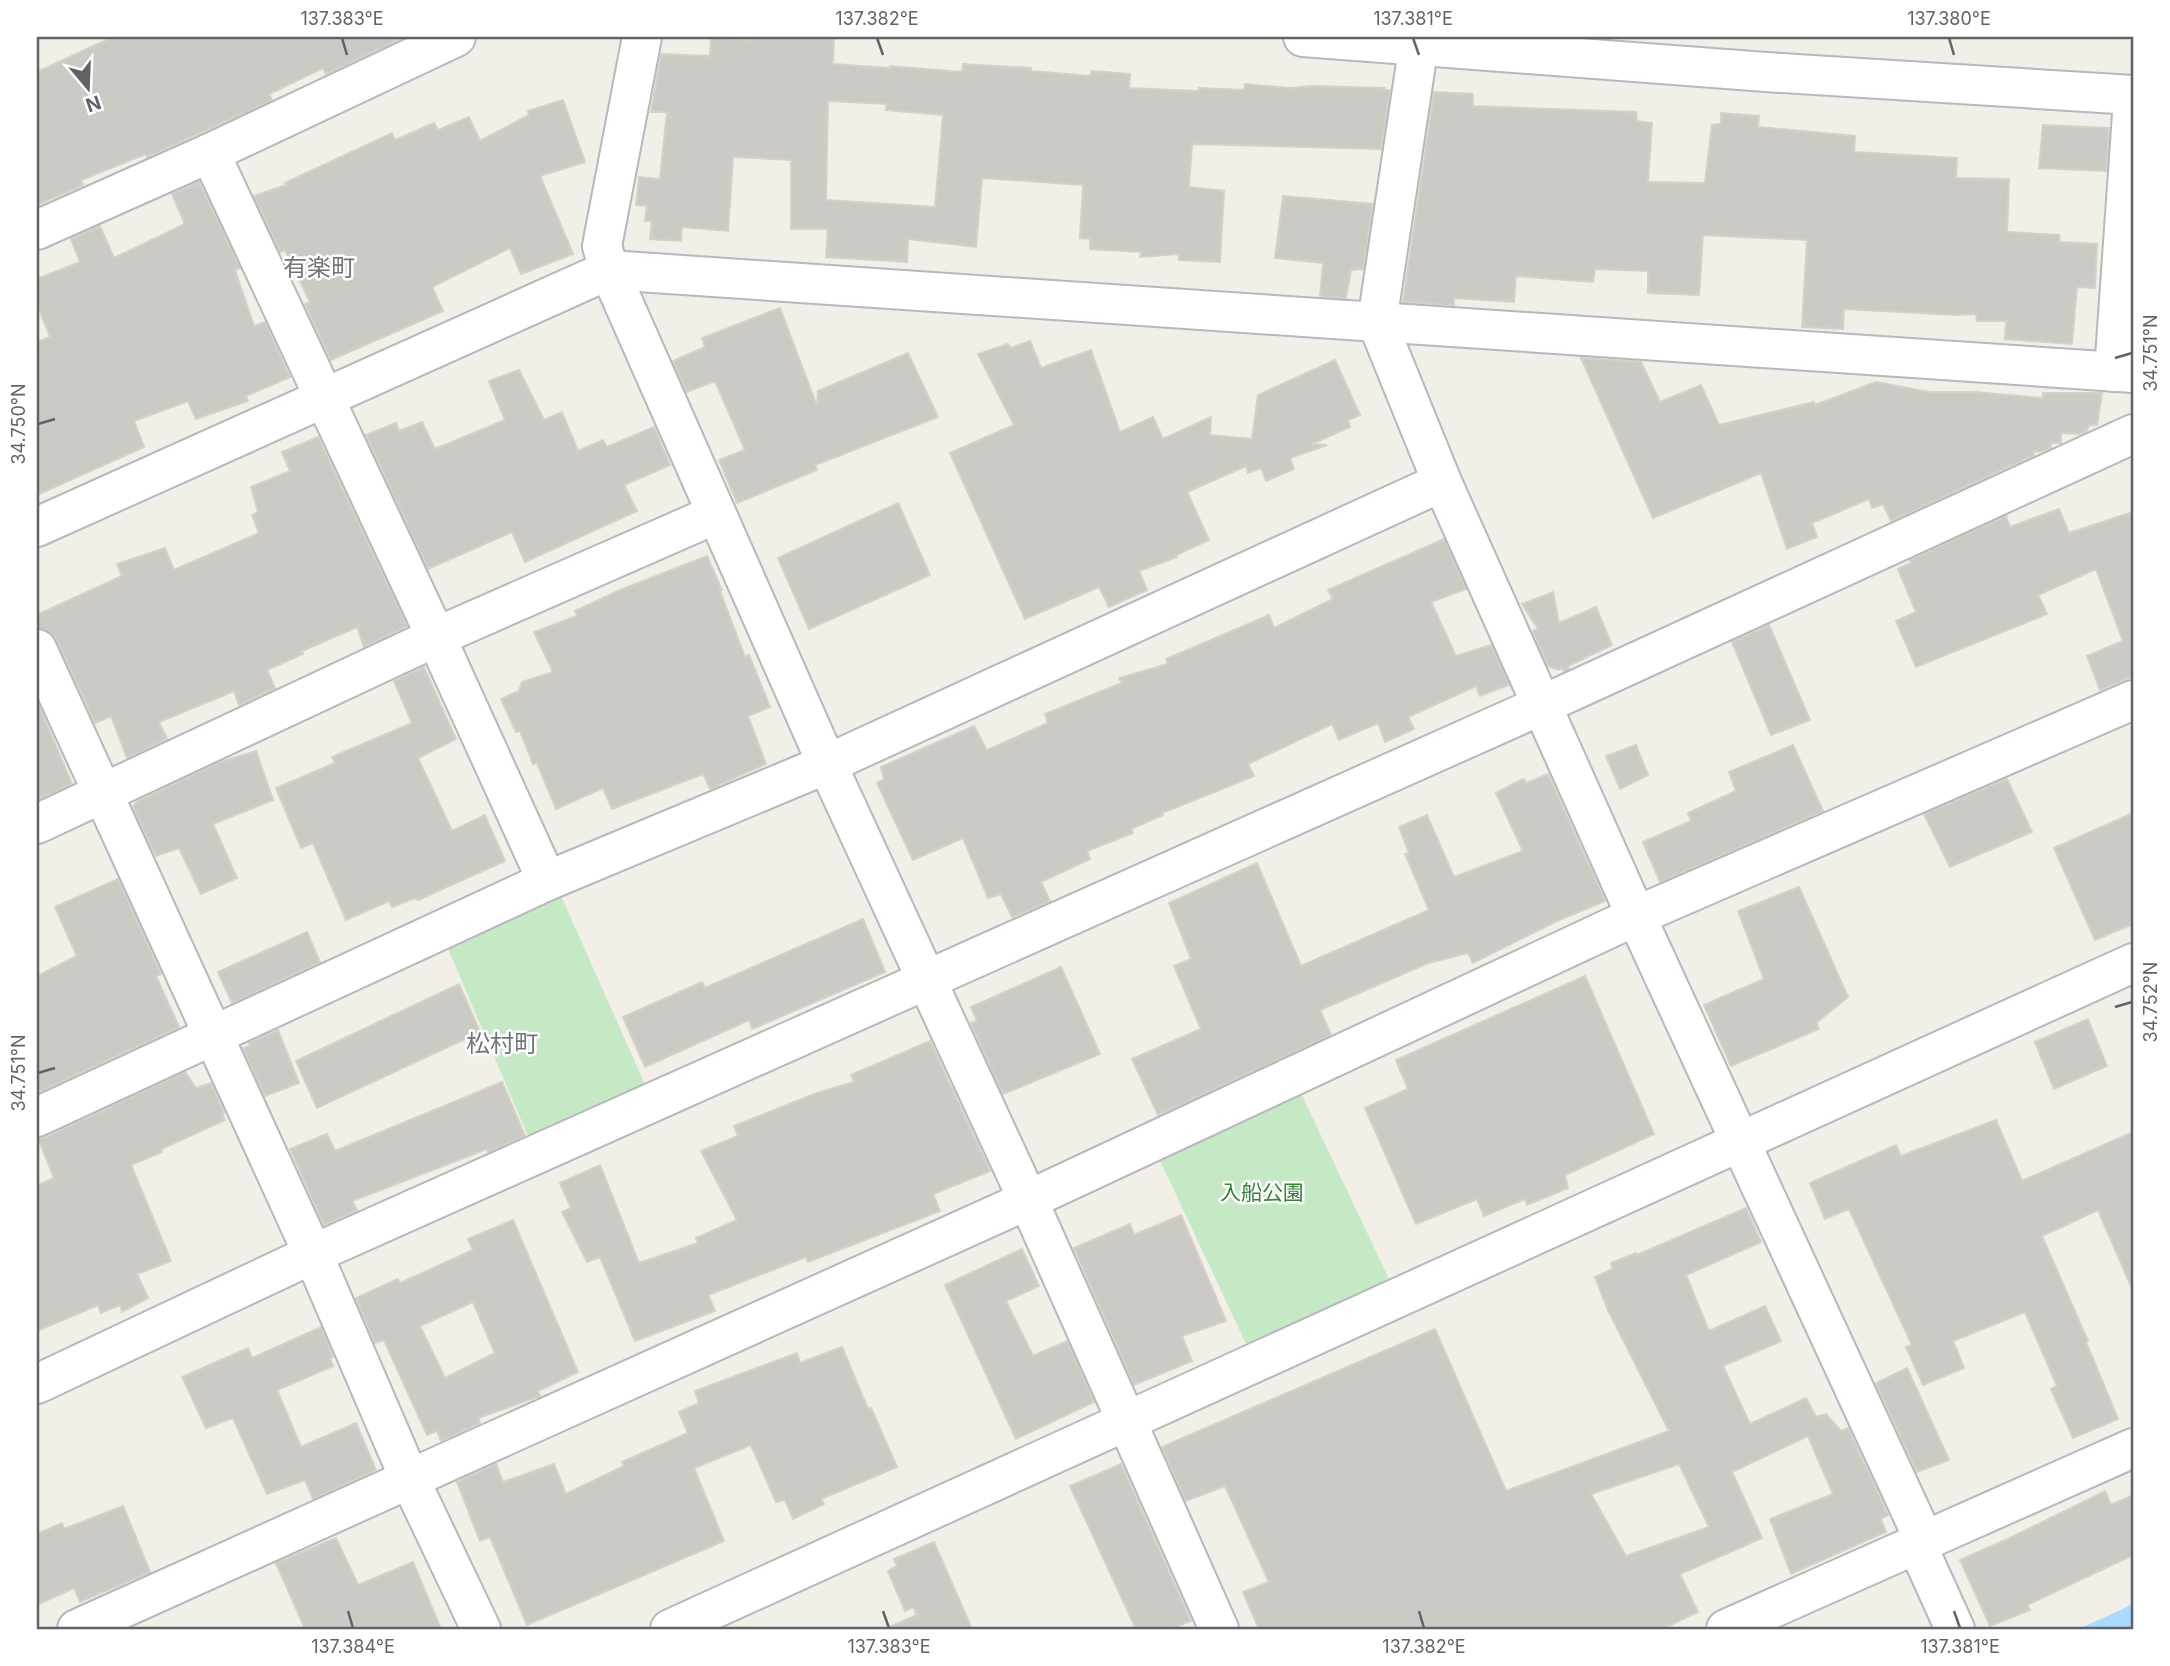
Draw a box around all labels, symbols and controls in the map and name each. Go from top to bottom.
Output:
text: 137.383°E [300,8,384,29]
text: 137.382°E [835,8,919,29]
text: 137.381°E [1373,8,1453,29]
text: 137.380°E [1907,8,1991,29]
north arrow [52,52,122,122]
text: N [83,90,104,117]
district label: 有楽町 [283,253,355,282]
text: 34.751°N [2140,314,2161,392]
text: 34.750°N [8,383,29,465]
text: 34.752°N [2140,962,2161,1042]
district label: 松村町 [466,1029,538,1058]
text: 34.751°N [8,1034,29,1112]
park label: 入船公園 [1220,1180,1304,1205]
text: 137.384°E [311,1636,395,1657]
text: 137.383°E [847,1636,931,1657]
text: 137.382°E [1382,1636,1466,1657]
text: 137.381°E [1920,1636,2000,1657]

